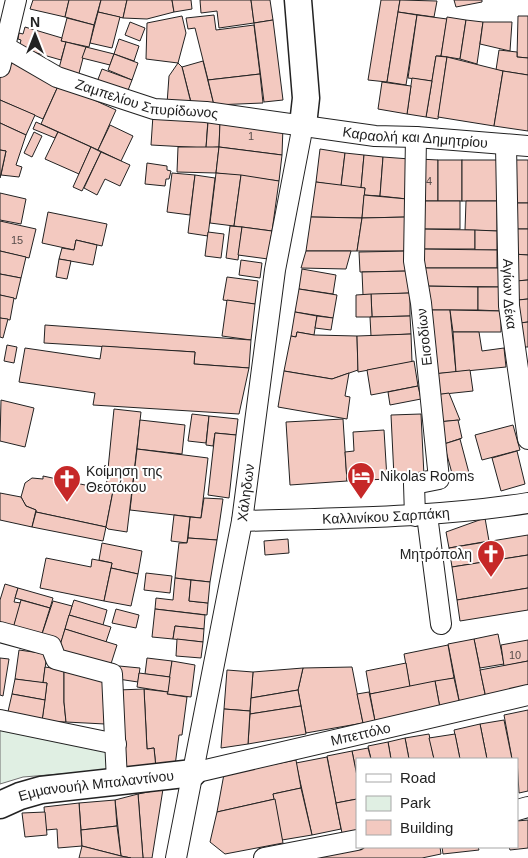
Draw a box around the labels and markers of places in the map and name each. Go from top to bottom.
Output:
hotel icon: Nikolas Rooms [346,461,376,500]
place label: Κοίμηση της Θεοτόκου [86,463,163,495]
church icon: Κοίμηση της Θεοτόκου [52,464,82,503]
place label: Nikolas Rooms [380,468,474,484]
church icon: Μητρόπολη [476,539,506,578]
place label: Μητρόπολη [400,546,472,562]

